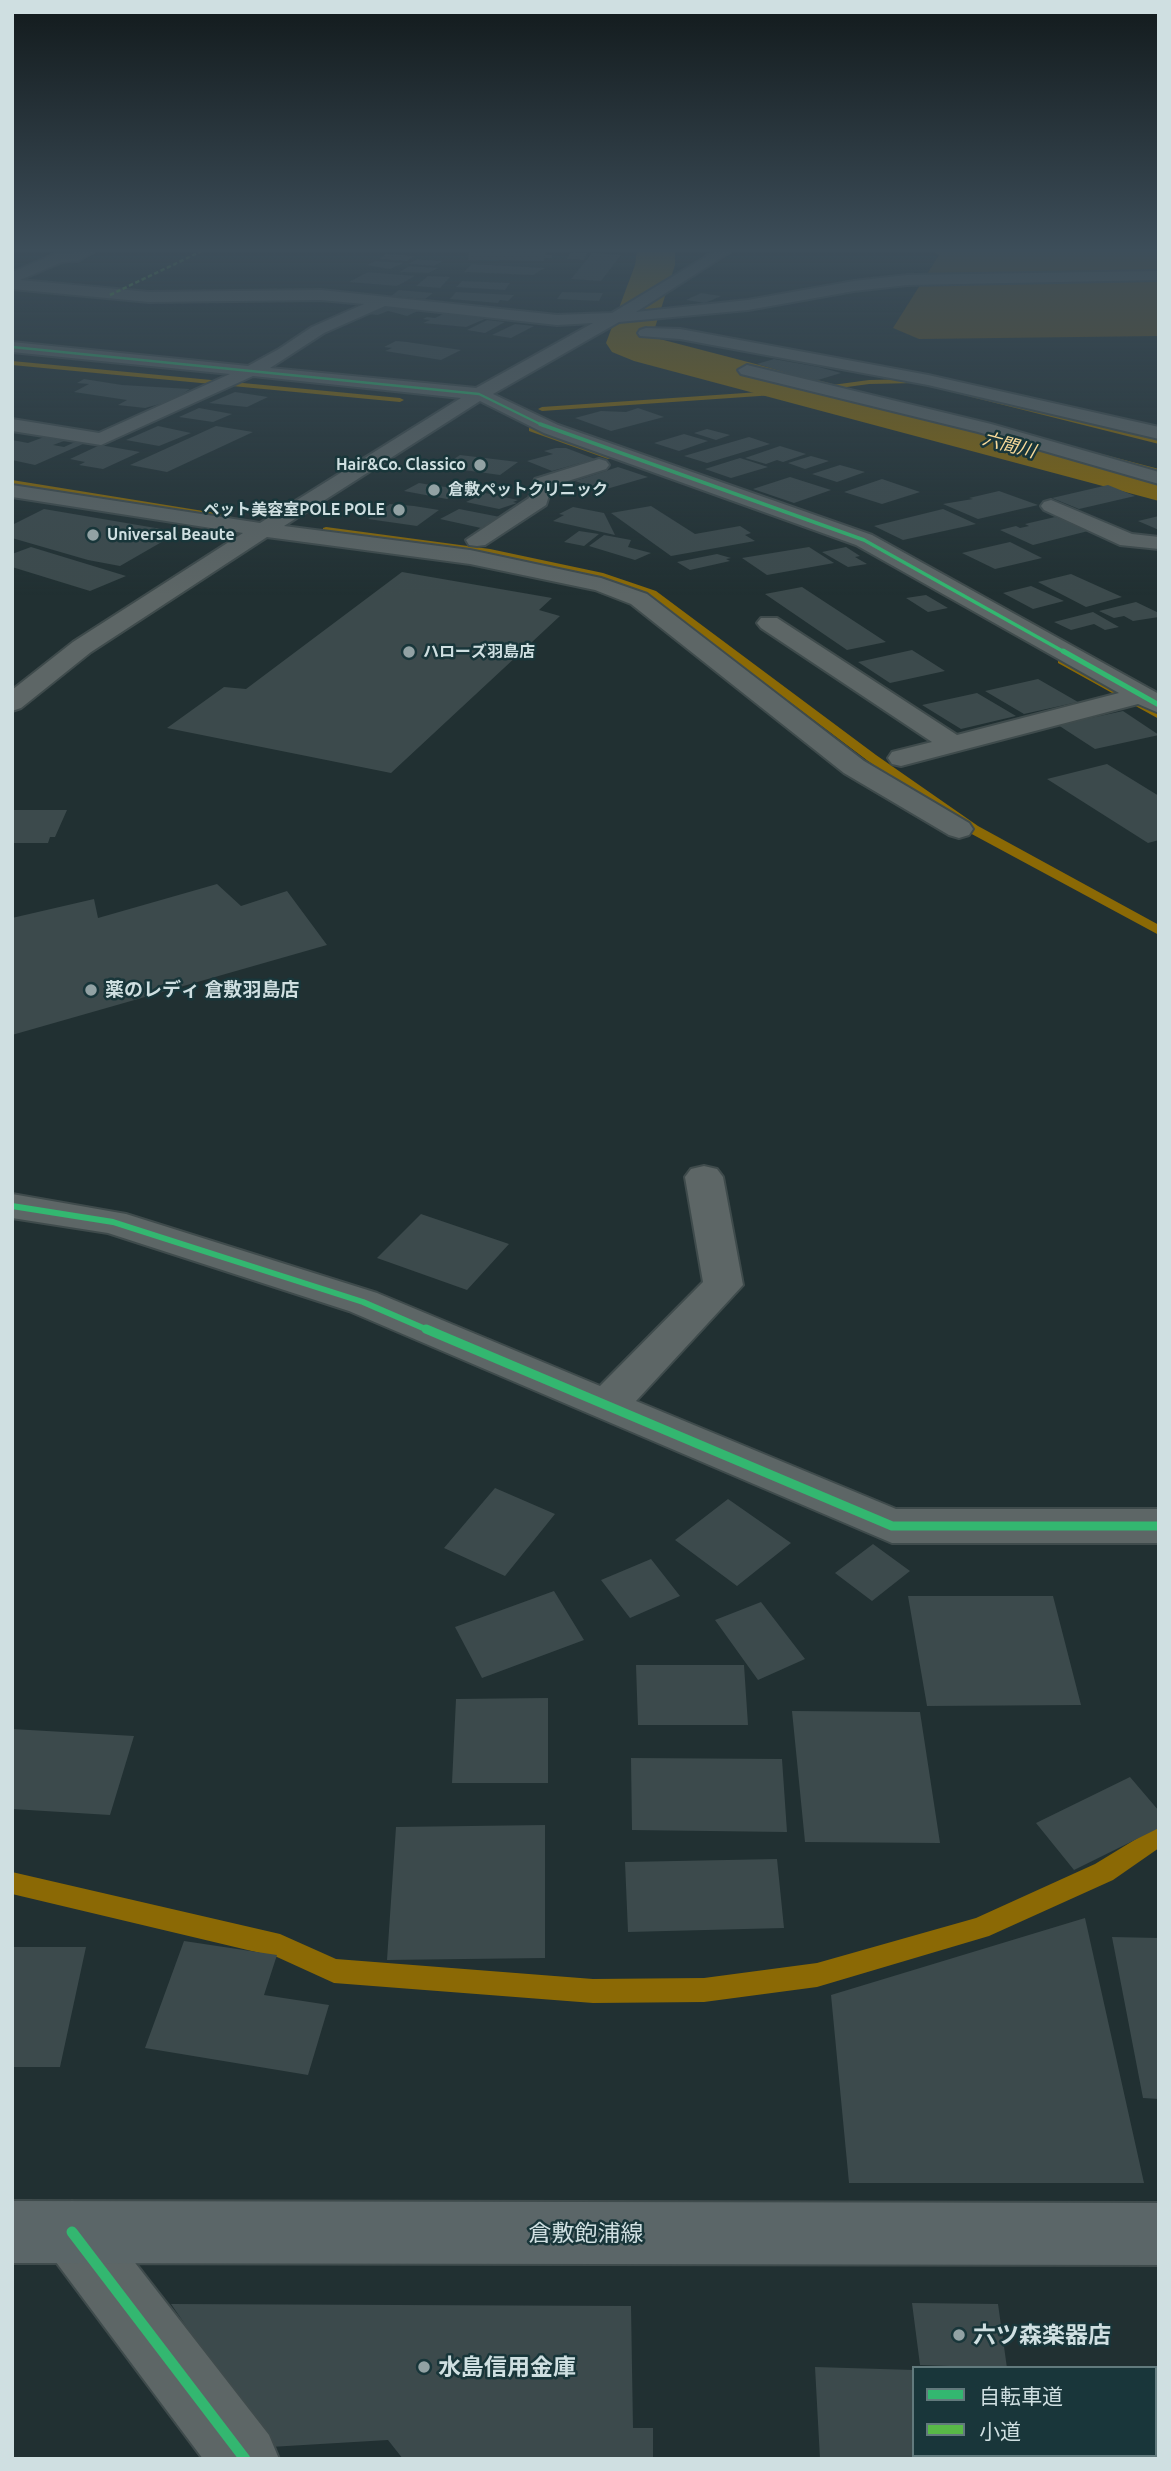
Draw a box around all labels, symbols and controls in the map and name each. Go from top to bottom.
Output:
water label: 六間川 [980,428,1038,462]
place label: Hair&Co. Classico [336,455,466,475]
marker: Hair&Co. Classico [472,457,488,473]
place label: 倉敷ペットクリニック [448,480,608,500]
marker: 倉敷ペットクリニック [426,482,442,498]
place label: ペット美容室POLE POLE [203,500,385,520]
marker: ペット美容室POLE POLE [391,502,407,518]
place label: Universal Beaute [107,525,235,545]
marker: Universal Beaute [85,527,101,543]
place label: ハローズ羽島店 [423,642,535,662]
marker: ハローズ羽島店 [401,644,417,660]
place label: 薬のレディ 倉敷羽島店 [105,979,300,1001]
marker: 薬のレディ 倉敷羽島店 [83,982,99,998]
street label: 倉敷飽浦線 [529,2219,643,2247]
place label: 六ツ森楽器店 [973,2321,1111,2349]
marker: 六ツ森楽器店 [951,2327,967,2343]
place label: 水島信用金庫 [438,2353,576,2381]
marker: 水島信用金庫 [416,2359,432,2375]
legend [912,2366,1157,2457]
text: 自転車道 [979,2384,1063,2408]
text: 小道 [979,2419,1021,2443]

